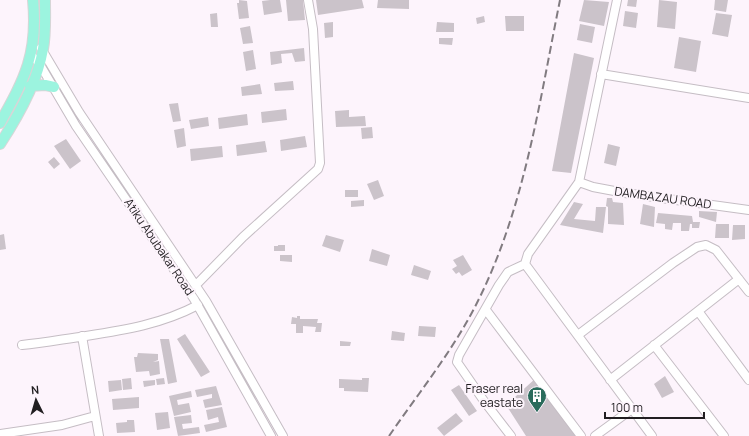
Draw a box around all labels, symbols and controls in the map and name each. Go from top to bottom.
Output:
street label: DAMBAZAU ROAD [614,182,713,213]
street label: Atiku Abubakar Road [121,195,198,299]
north arrow [16,380,56,420]
place label: Fraser real eastate [466,380,523,411]
text: N [30,382,40,397]
building icon: Fraser real eastate [526,385,548,413]
scale bar [605,394,704,420]
text: 100 m [611,399,643,416]

